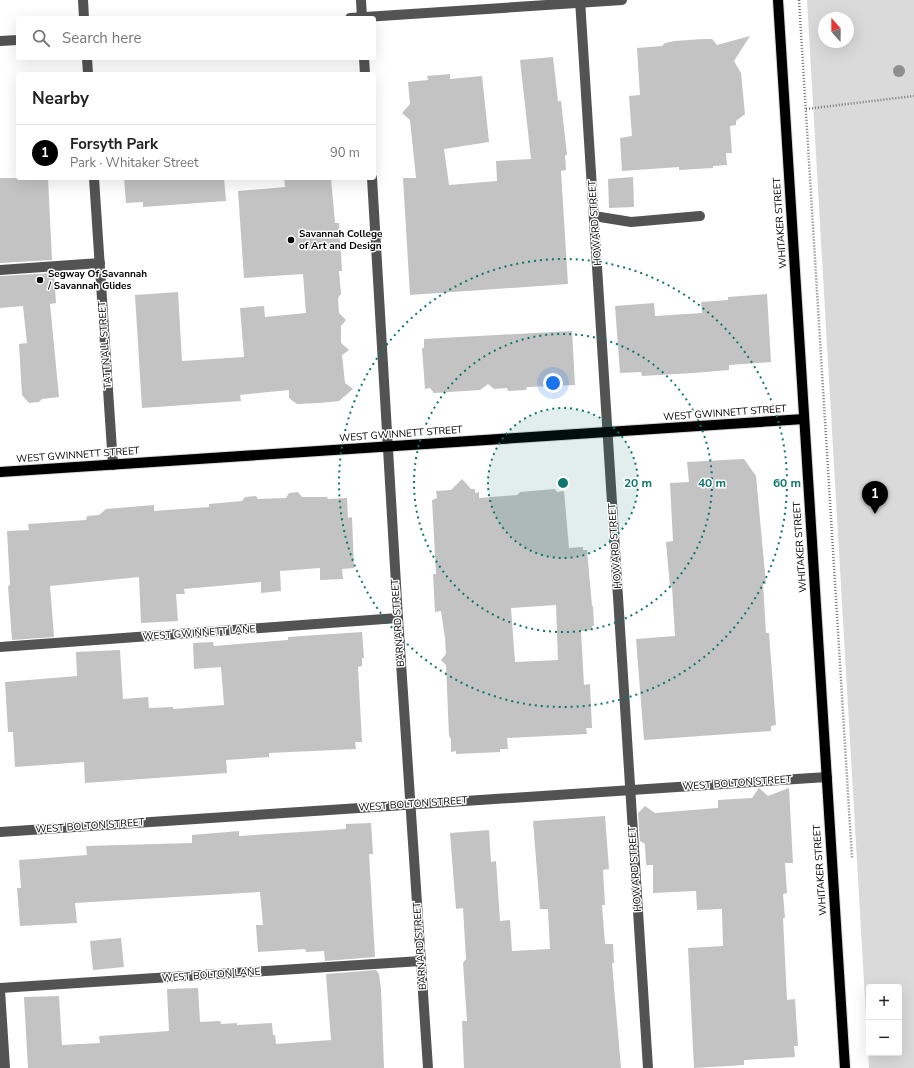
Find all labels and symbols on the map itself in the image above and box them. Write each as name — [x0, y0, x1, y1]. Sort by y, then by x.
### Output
north arrow — [818, 12, 854, 48]
street label: WHITAKER STREET — [770, 177, 790, 269]
street label: HOWARD STREET — [585, 180, 605, 266]
place label: Savannah College of Art and Design — [299, 227, 383, 253]
marker: Savannah College of Art and Design — [286, 235, 296, 245]
place label: Segway Of Savannah / Savannah Glides — [47, 267, 147, 293]
marker: Segway Of Savannah / Savannah Glides — [35, 275, 45, 285]
street label: TATTNALL STREET — [95, 300, 115, 390]
your location — [543, 373, 563, 393]
street label: WEST GWINNETT STREET — [663, 402, 787, 424]
street label: WEST GWINNETT STREET — [339, 423, 463, 445]
street label: WEST GWINNETT STREET — [16, 444, 140, 466]
text: 20 m — [624, 475, 652, 491]
text: 40 m — [698, 475, 726, 491]
text: 60 m — [773, 475, 801, 491]
centre of rings — [556, 476, 570, 490]
pin: 1 — [862, 481, 888, 514]
street label: WHITAKER STREET — [790, 501, 810, 593]
street label: HOWARD STREET — [605, 503, 625, 589]
street label: BARNARD STREET — [388, 578, 408, 668]
street label: WEST GWINNETT LANE — [142, 622, 256, 644]
street label: WEST BOLTON STREET — [682, 772, 792, 794]
street label: WEST BOLTON STREET — [358, 793, 468, 815]
street label: WEST BOLTON STREET — [35, 815, 145, 837]
street label: WHITAKER STREET — [810, 824, 830, 916]
street label: HOWARD STREET — [625, 826, 645, 912]
street label: BARNARD STREET — [410, 901, 430, 991]
street label: WEST BOLTON LANE — [161, 965, 261, 985]

